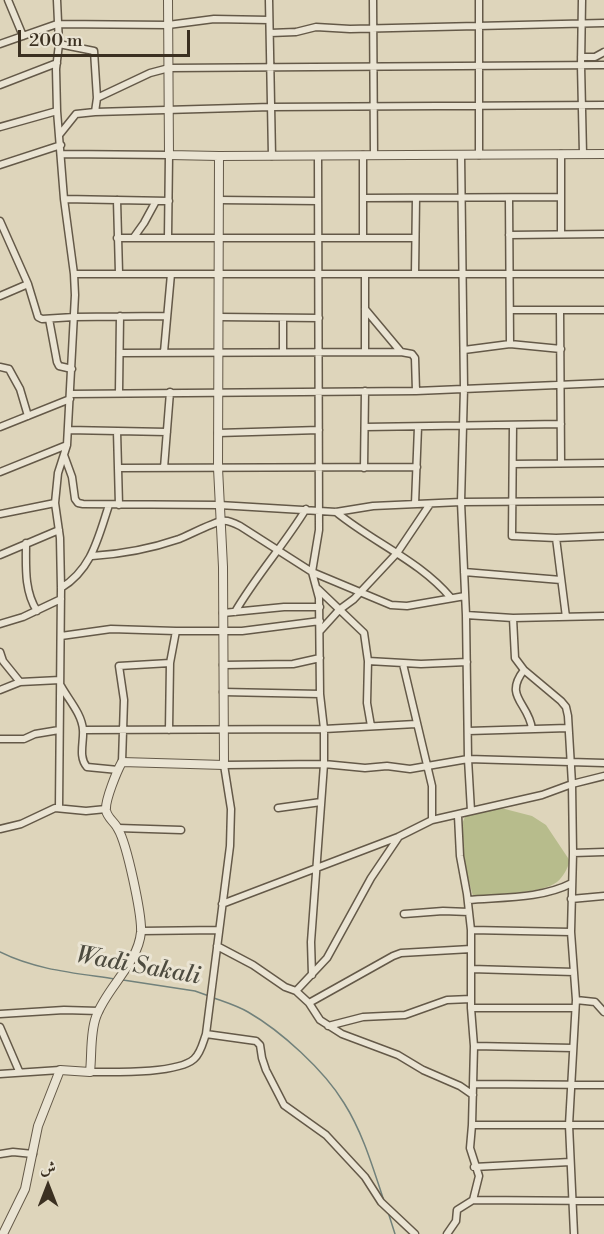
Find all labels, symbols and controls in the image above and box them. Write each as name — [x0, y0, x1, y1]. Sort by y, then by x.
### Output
scale bar — [21, 18, 194, 56]
text: 200 m — [29, 29, 83, 52]
water label: Wadi Sakali — [74, 942, 202, 992]
north arrow — [18, 1156, 78, 1216]
text: ش — [40, 1158, 56, 1178]

